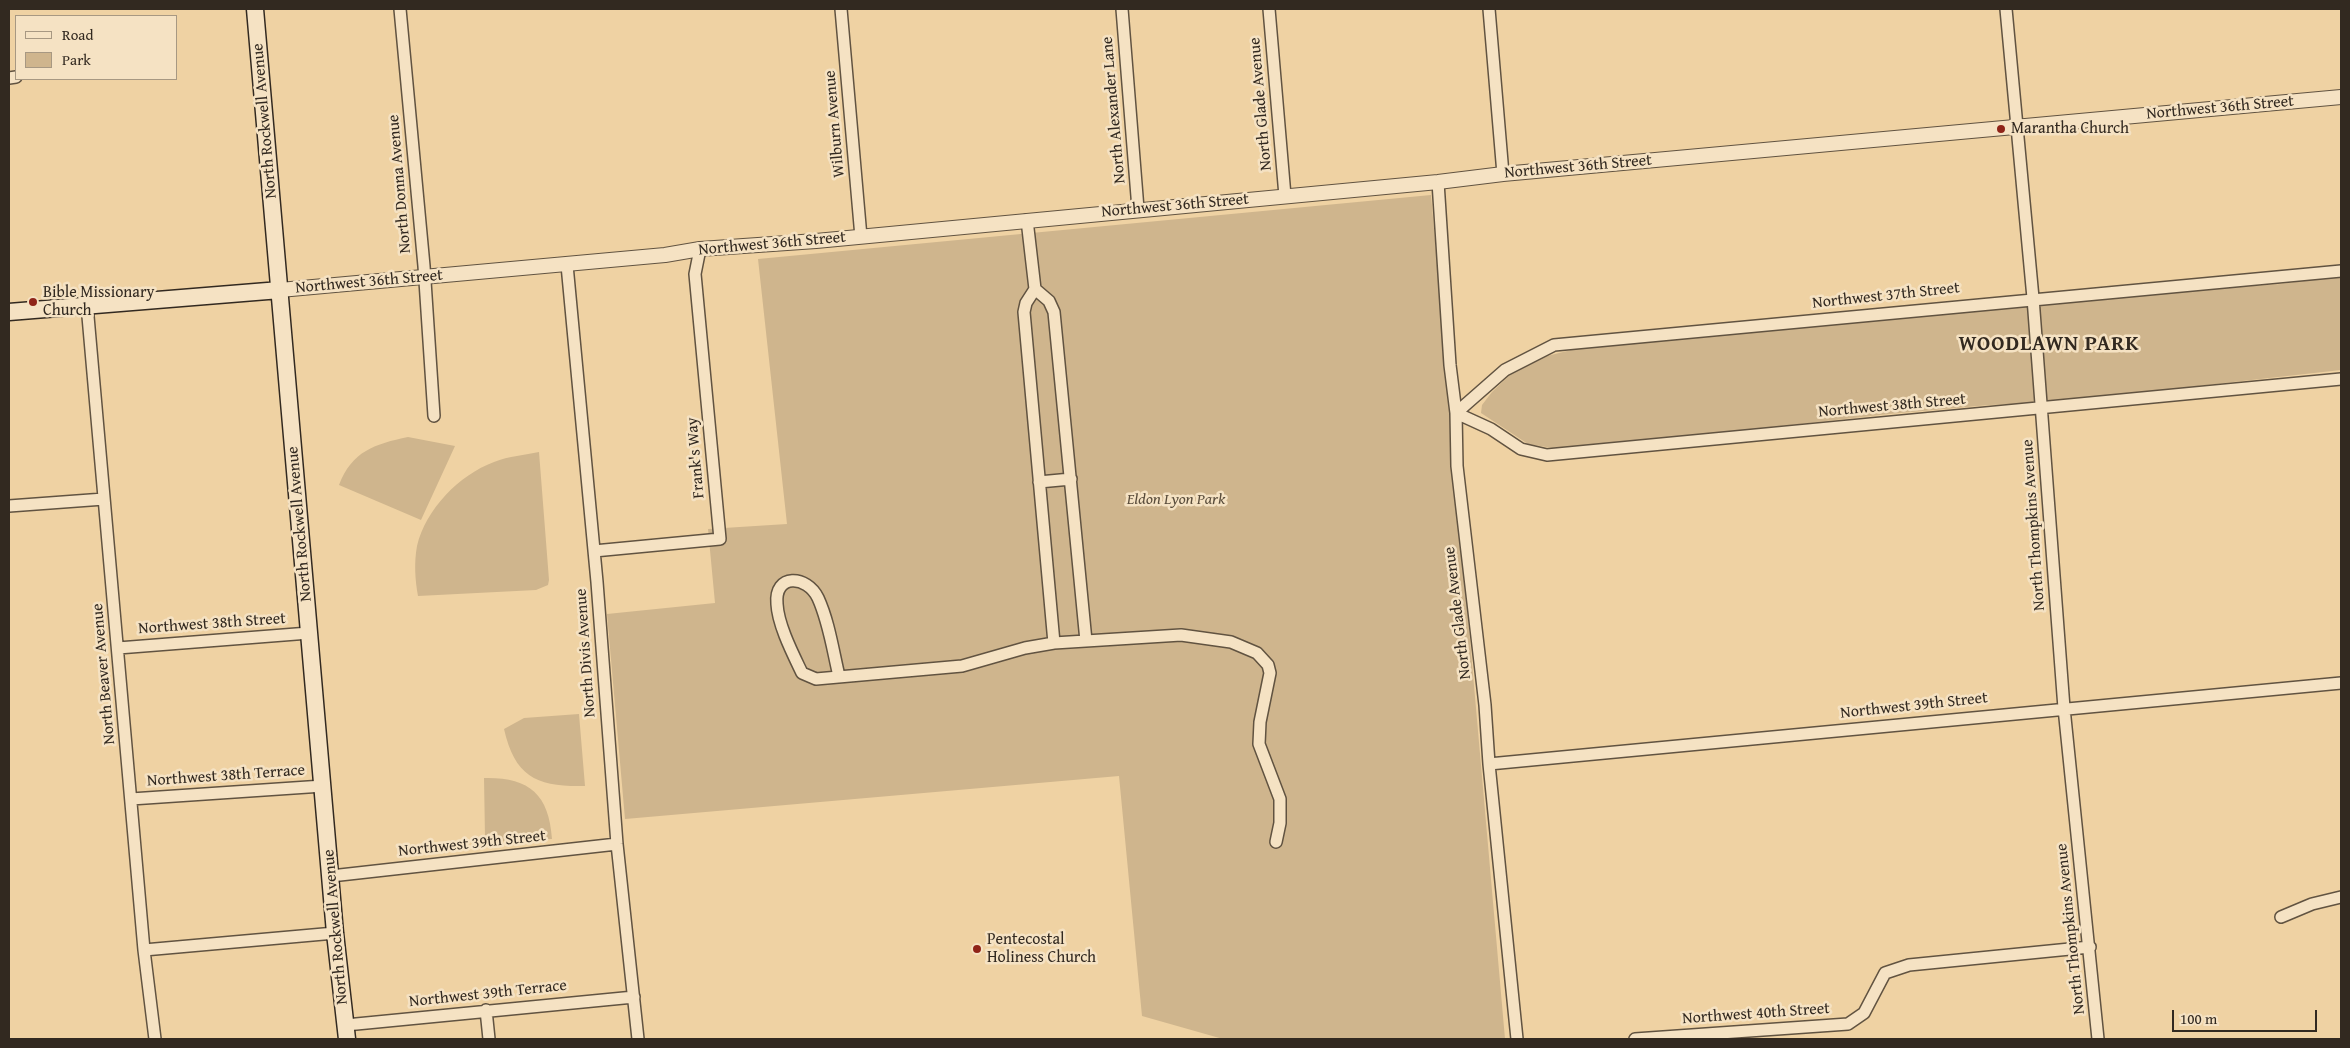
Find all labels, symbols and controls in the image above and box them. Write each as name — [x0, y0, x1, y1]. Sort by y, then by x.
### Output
legend — [15, 15, 178, 80]
text: Road — [62, 24, 93, 45]
street label: North Alexander Lane — [1098, 36, 1130, 184]
street label: North Glade Avenue — [1246, 37, 1276, 171]
street label: North Rockwell Avenue — [249, 42, 281, 200]
text: Park — [62, 49, 91, 70]
street label: Wilburn Avenue — [821, 69, 849, 179]
street label: Northwest 36th Street — [2145, 92, 2295, 124]
street label: North Donna Avenue — [384, 114, 416, 254]
place label: Marantha Church — [2011, 119, 2129, 139]
marker: Marantha Church — [1995, 123, 2007, 135]
street label: Northwest 36th Street — [1503, 151, 1653, 183]
street label: Northwest 36th Street — [1100, 190, 1250, 222]
street label: Northwest 36th Street — [697, 228, 847, 260]
street label: Northwest 36th Street — [294, 266, 444, 298]
street label: Northwest 37th Street — [1811, 279, 1961, 313]
place label: Bible Missionary Church — [43, 283, 154, 321]
marker: Bible Missionary Church — [27, 296, 39, 308]
district label: WOODLAWN PARK — [1957, 332, 2141, 358]
street label: Northwest 38th Street — [1817, 390, 1967, 422]
street label: Frank's Way — [683, 417, 709, 499]
street label: North Thompkins Avenue — [2018, 439, 2050, 611]
street label: North Rockwell Avenue — [284, 445, 316, 603]
park label: Eldon Lyon Park — [1127, 490, 1225, 510]
street label: North Glade Avenue — [1440, 546, 1476, 680]
street label: North Divis Avenue — [572, 588, 600, 718]
street label: North Beaver Avenue — [88, 603, 120, 745]
street label: Northwest 38th Street — [138, 609, 286, 639]
street label: Northwest 39th Street — [1839, 689, 1989, 723]
street label: Northwest 38th Terrace — [146, 761, 306, 791]
street label: Northwest 39th Street — [397, 827, 547, 861]
street label: North Thompkins Avenue — [2052, 843, 2090, 1015]
street label: North Rockwell Avenue — [320, 848, 352, 1006]
place label: Pentecostal Holiness Church — [987, 930, 1096, 968]
marker: Pentecostal Holiness Church — [971, 943, 983, 955]
street label: Northwest 39th Terrace — [408, 976, 568, 1012]
street label: Northwest 40th Street — [1682, 999, 1830, 1029]
scale bar — [2175, 1000, 2320, 1032]
text: 100 m — [2180, 1008, 2217, 1029]

